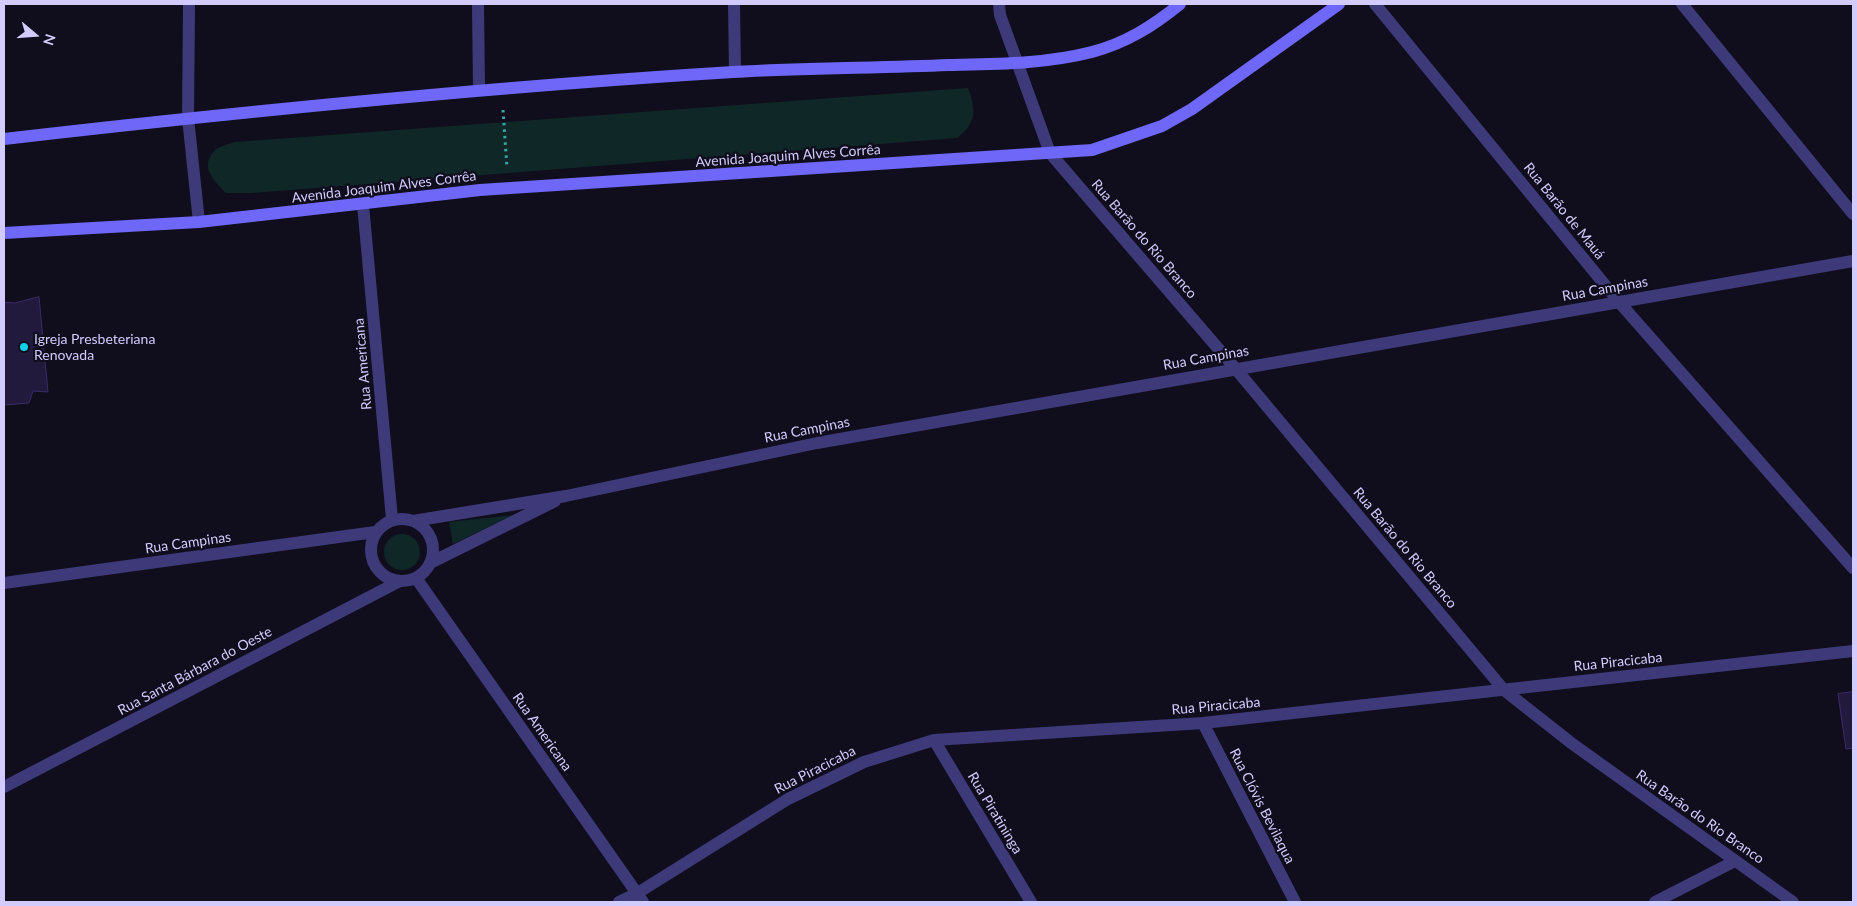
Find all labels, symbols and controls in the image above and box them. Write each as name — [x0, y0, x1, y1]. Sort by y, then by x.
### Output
north arrow — [10, 10, 60, 60]
text: N — [40, 32, 59, 48]
street label: Avenida Joaquim Alves Corrêa — [695, 141, 881, 171]
street label: Rua Barão de Mauá — [1520, 159, 1608, 263]
street label: Avenida Joaquim Alves Corrêa — [291, 167, 477, 207]
street label: Rua Barão do Rio Branco — [1088, 176, 1200, 302]
street label: Rua Campinas — [1561, 273, 1649, 305]
street label: Rua Americana — [351, 317, 375, 411]
place label: Igreja Presbeteriana Renovada — [34, 331, 155, 364]
marker: Igreja Presbeteriana Renovada — [18, 341, 30, 353]
street label: Rua Campinas — [1162, 342, 1250, 374]
street label: Rua Campinas — [763, 413, 851, 447]
street label: Rua Barão do Rio Branco — [1350, 484, 1460, 612]
street label: Rua Campinas — [144, 529, 232, 557]
street label: Rua Santa Bárbara do Oeste — [115, 623, 275, 719]
street label: Rua Piracicaba — [1573, 649, 1663, 675]
street label: Rua Americana — [509, 689, 575, 775]
street label: Rua Piracicaba — [1171, 694, 1261, 718]
street label: Rua Piracicaba — [772, 742, 858, 798]
street label: Rua Clóvis Bevilaqua — [1226, 746, 1298, 866]
street label: Rua Barão do Rio Branco — [1633, 766, 1767, 868]
street label: Rua Piratininga — [964, 769, 1026, 857]

